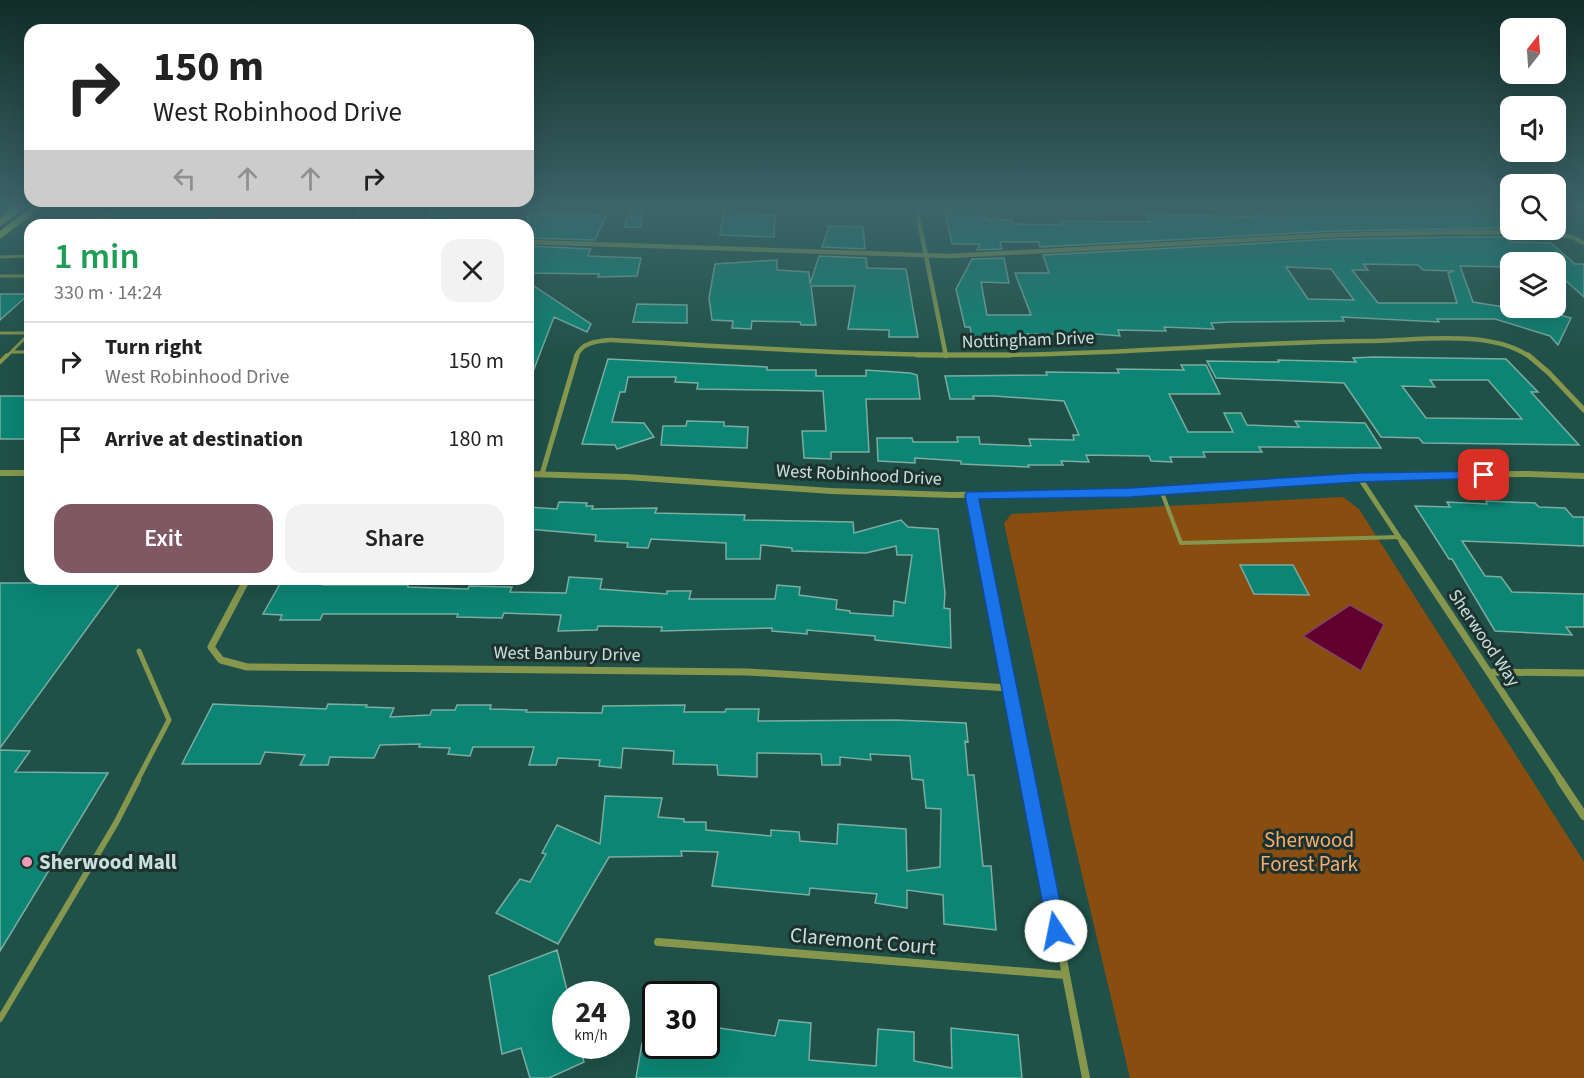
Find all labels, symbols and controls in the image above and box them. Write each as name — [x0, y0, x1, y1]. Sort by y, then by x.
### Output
north arrow — [1500, 18, 1566, 84]
map controls — [1500, 18, 1566, 318]
text: 150 m — [153, 37, 264, 97]
icon: right — [54, 48, 132, 126]
text: West Robinhood Drive — [153, 93, 402, 132]
button: sound — [1500, 96, 1566, 162]
icon: left — [168, 162, 201, 195]
icon: ahead — [231, 162, 264, 195]
icon: ahead — [294, 162, 327, 195]
icon: right — [357, 162, 390, 195]
button: search — [1500, 174, 1566, 240]
text: 1 min — [54, 231, 140, 282]
button: close — [441, 239, 504, 302]
button: layers — [1500, 252, 1566, 318]
text: 330 m · 14:24 — [54, 279, 162, 307]
street label: Nottingham Drive — [961, 325, 1095, 355]
text: Turn right — [105, 331, 202, 363]
icon: right — [54, 345, 87, 378]
text: 150 m — [449, 345, 504, 377]
text: West Robinhood Drive — [105, 363, 289, 391]
icon: arrive — [54, 423, 87, 456]
text: Arrive at destination — [105, 423, 303, 455]
text: 180 m — [449, 423, 504, 455]
pin — [1458, 449, 1509, 500]
street label: West Robinhood Drive — [776, 458, 943, 492]
icon: arrive — [1467, 458, 1500, 491]
button: Exit — [54, 504, 273, 573]
button: Share — [285, 504, 504, 573]
street label: Sherwood Way — [1442, 584, 1526, 692]
street label: West Banbury Drive — [493, 640, 641, 668]
park label: Sherwood Forest Park — [1260, 825, 1359, 879]
place label: Sherwood Mall — [39, 847, 177, 877]
marker: Sherwood Mall — [20, 855, 34, 869]
position arrow — [1024, 899, 1088, 963]
street label: Claremont Court — [789, 920, 937, 962]
speed limit sign: 30 — [642, 981, 720, 1059]
text: 24 — [575, 991, 607, 1034]
text: km/h — [574, 1025, 608, 1046]

